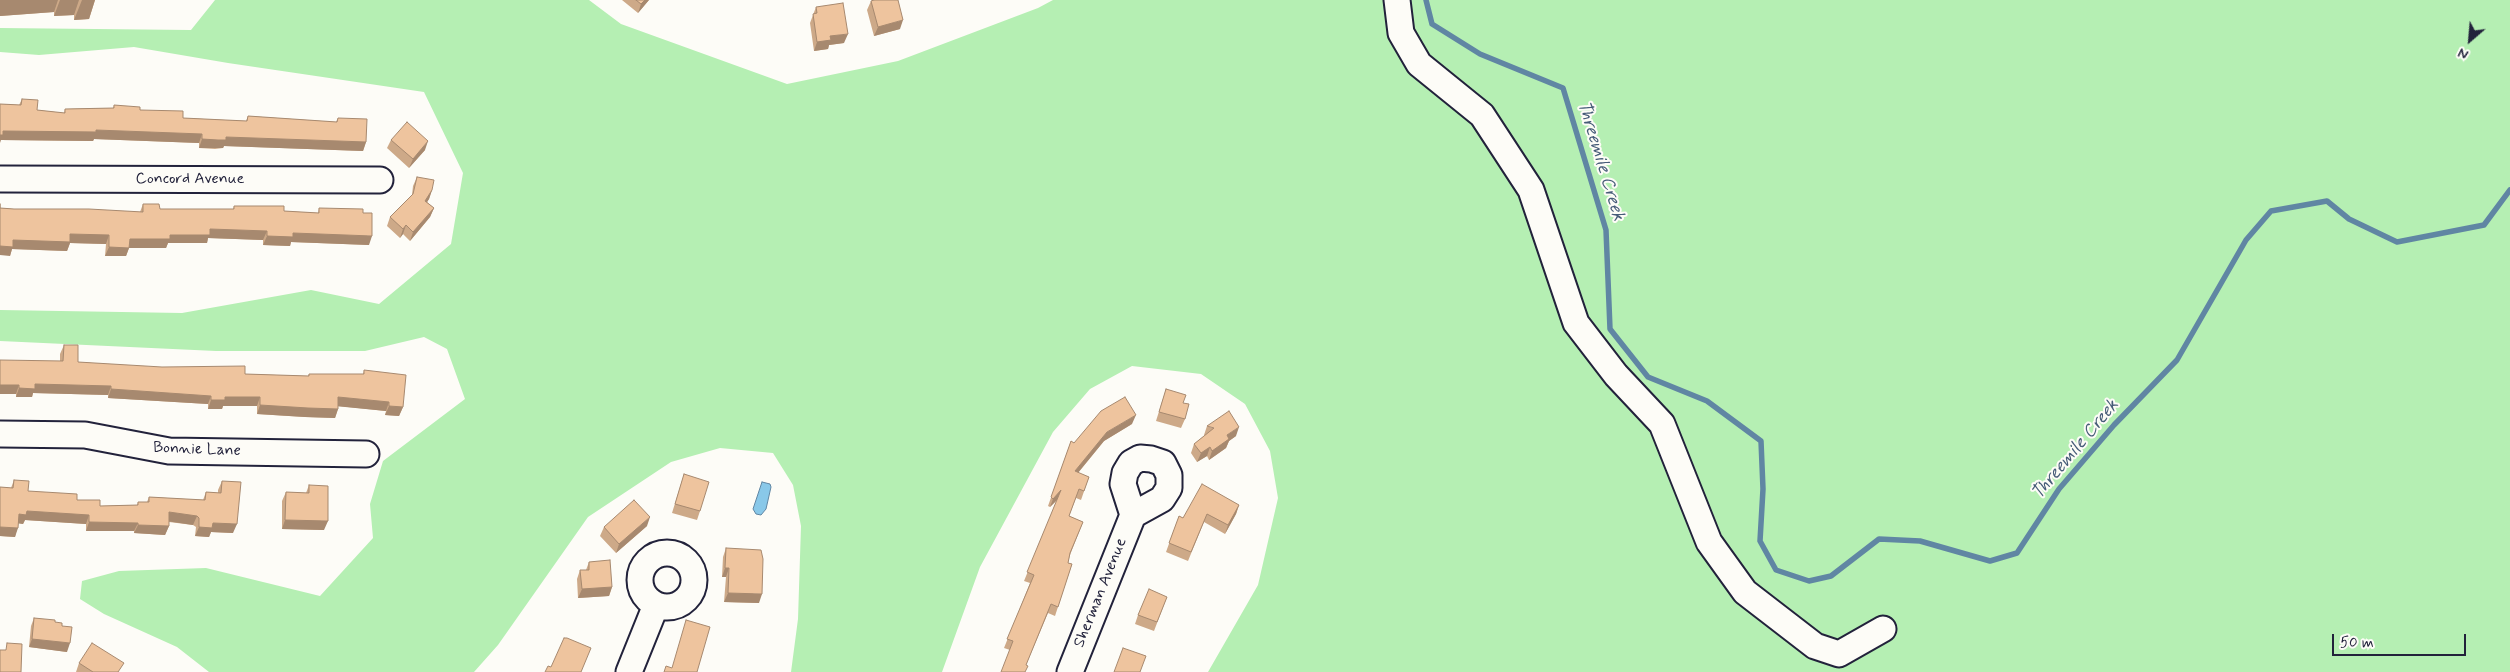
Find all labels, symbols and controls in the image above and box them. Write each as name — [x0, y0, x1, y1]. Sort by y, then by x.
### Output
north arrow — [2445, 15, 2495, 65]
text: N — [2455, 43, 2471, 64]
water label: Threemile Creek — [1572, 98, 1628, 224]
street label: Concord Avenue — [136, 170, 244, 190]
water label: Threemile Creek — [2028, 395, 2124, 505]
street label: Bonnie Lane — [153, 439, 241, 461]
street label: Sherman Avenue — [1070, 535, 1132, 651]
scale bar — [2335, 624, 2469, 656]
text: 50 m — [2340, 633, 2374, 653]

